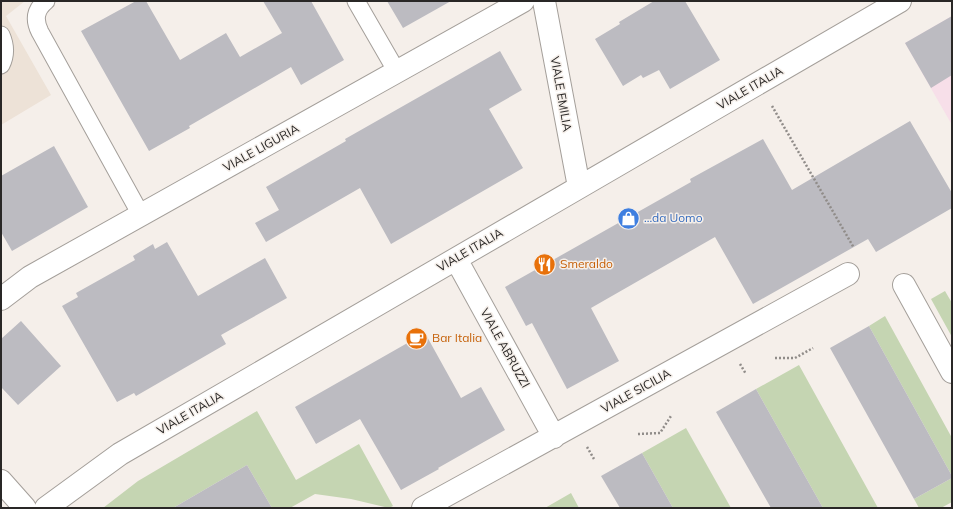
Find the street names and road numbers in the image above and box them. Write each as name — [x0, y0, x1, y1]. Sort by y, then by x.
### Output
street label: VIALE EMILIA — [548, 55, 576, 133]
street label: VIALE ITALIA — [714, 63, 786, 113]
street label: VIALE LIGURIA — [220, 120, 301, 175]
street label: VIALE ITALIA — [434, 225, 506, 275]
street label: VIALE ABRUZZI — [477, 305, 533, 390]
street label: VIALE SICILIA — [598, 365, 673, 416]
street label: VIALE ITALIA — [154, 388, 226, 438]

